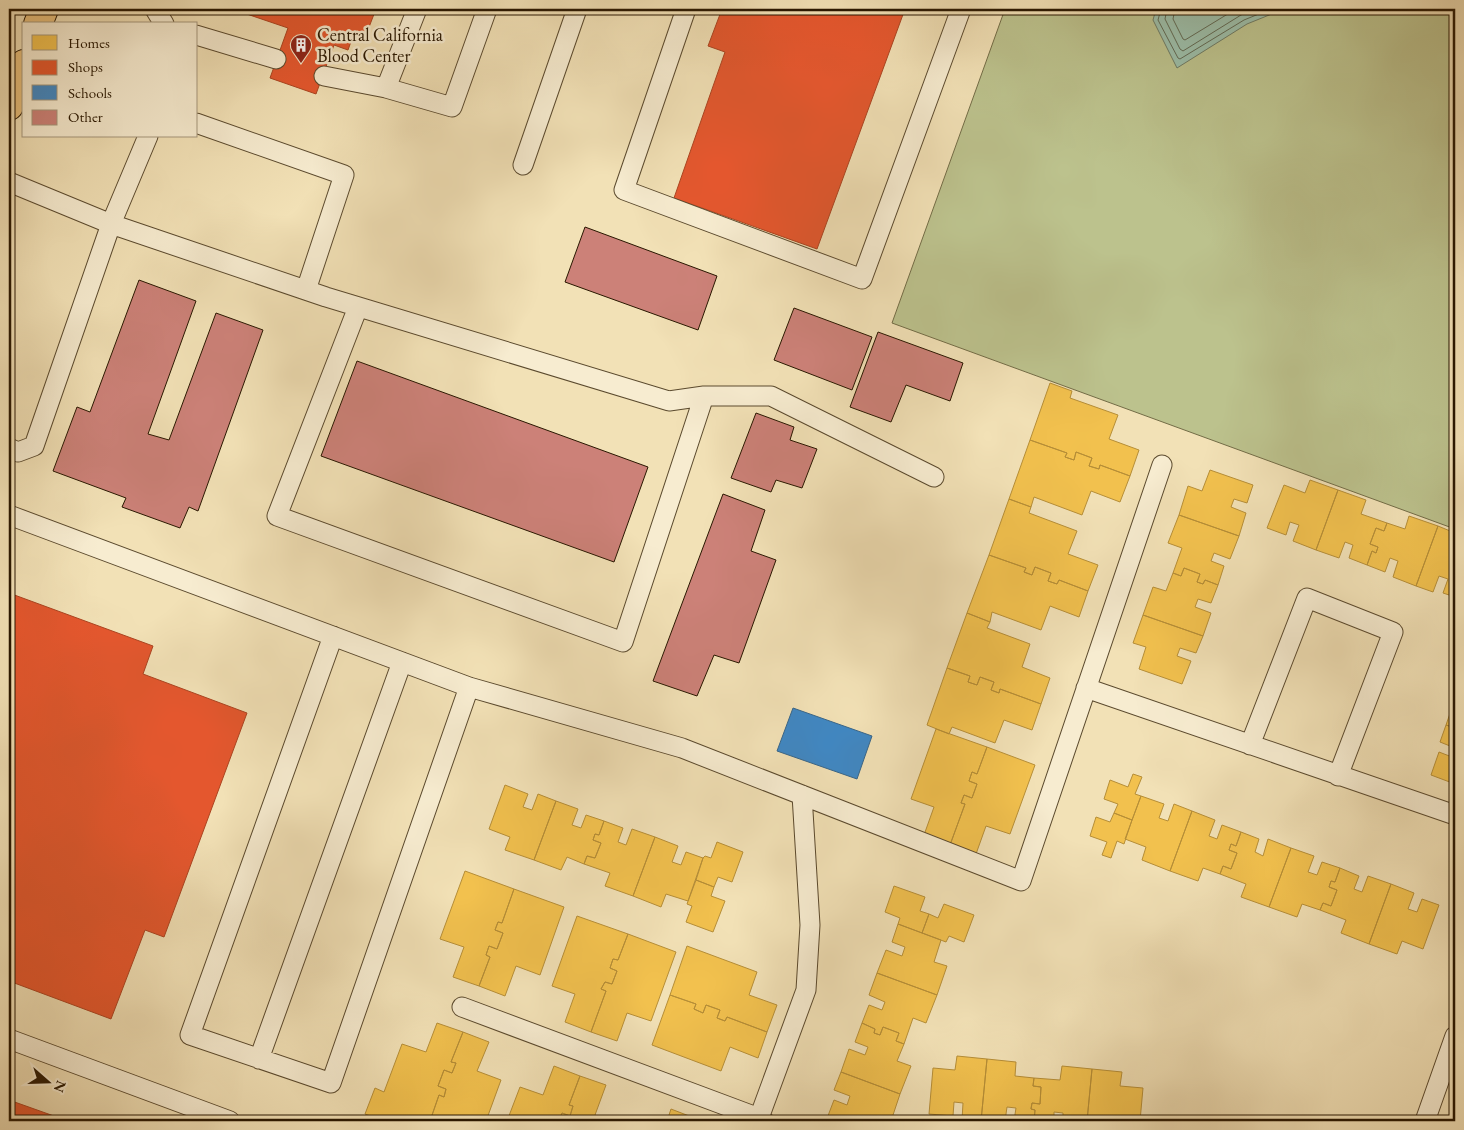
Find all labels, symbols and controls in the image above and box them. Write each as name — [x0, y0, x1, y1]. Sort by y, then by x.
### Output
legend — [22, 22, 198, 138]
place label: Central California Blood Center — [317, 23, 444, 67]
text: Homes — [68, 33, 110, 52]
building icon: Central California Blood Center — [289, 33, 313, 64]
text: Shops — [68, 57, 103, 76]
text: Schools — [68, 83, 112, 102]
text: Other — [68, 107, 103, 126]
north arrow — [22, 1058, 72, 1108]
text: N — [50, 1078, 71, 1095]

